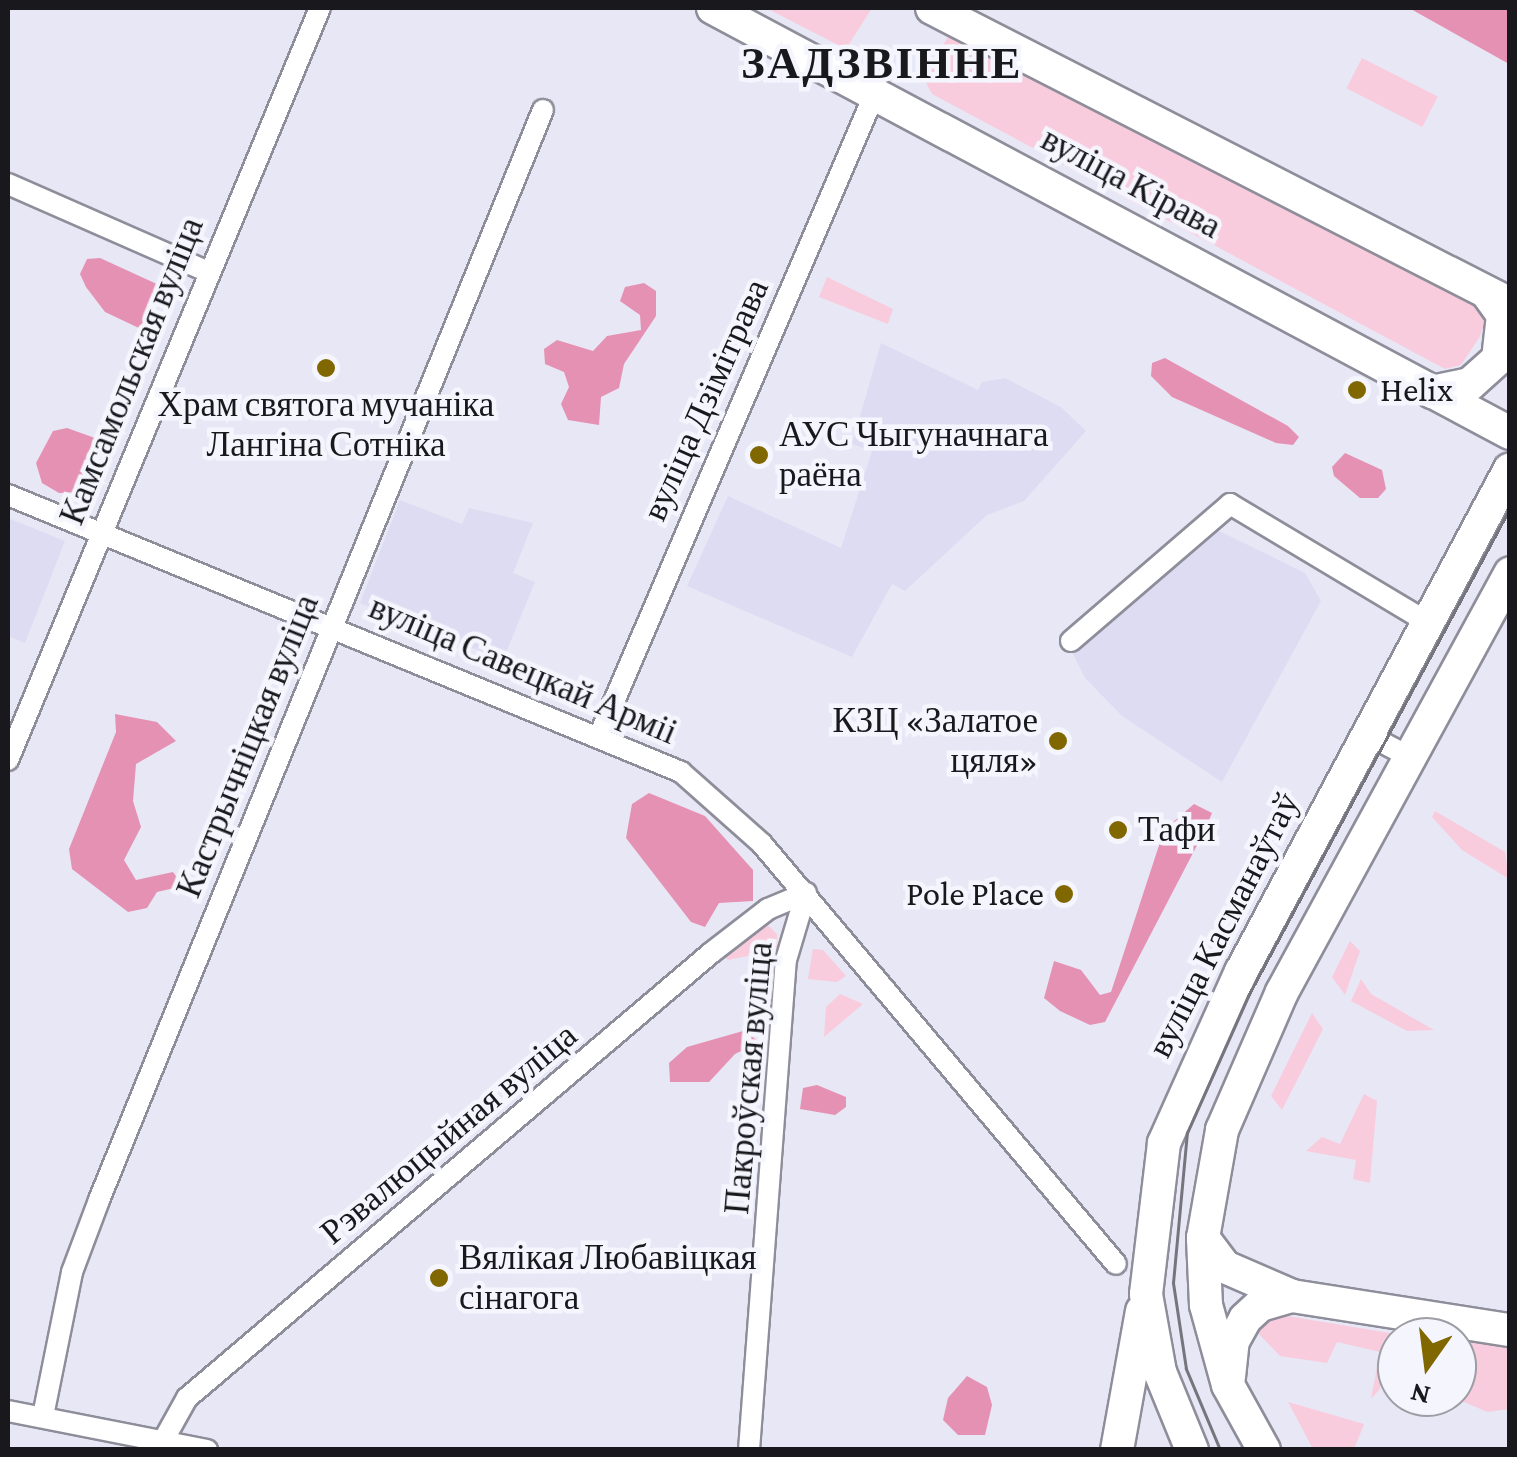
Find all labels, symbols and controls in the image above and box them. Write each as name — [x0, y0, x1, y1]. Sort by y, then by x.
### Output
district label: ЗАДЗВІННЕ — [741, 37, 1023, 91]
street label: вуліца Кірава — [1034, 118, 1228, 248]
street label: Камсамольская вуліца — [51, 211, 213, 531]
street label: вуліца Дзімітрава — [634, 273, 778, 527]
marker: Храм святога мучаніка Лангіна Сотніка — [315, 357, 337, 379]
place label: Helix — [1380, 369, 1453, 411]
marker: Helix — [1344, 377, 1370, 403]
place label: Храм святога мучаніка Лангіна Сотніка — [158, 384, 494, 466]
place label: АУС Чыгуначнага раёна — [779, 414, 1049, 496]
marker: АУС Чыгуначнага раёна — [748, 444, 770, 466]
street label: вуліца Савецкай Арміі — [363, 586, 683, 754]
street label: Кастрычніцкая вуліца — [168, 588, 328, 904]
place label: КЗЦ «Залатое цяля» — [832, 700, 1038, 782]
marker: КЗЦ «Залатое цяля» — [1047, 730, 1069, 752]
street label: вуліца Касманаўтаў — [1139, 786, 1309, 1064]
place label: Тафи — [1138, 809, 1215, 851]
marker: Тафи — [1107, 819, 1129, 841]
place label: Pole Place — [906, 873, 1044, 915]
marker: Pole Place — [1053, 883, 1075, 905]
street label: Пакроўская вуліца — [716, 940, 782, 1216]
street label: Рэвалюцыйная вуліца — [312, 1015, 586, 1253]
place label: Вялікая Любавіцкая сінагога — [459, 1237, 757, 1319]
marker: Вялікая Любавіцкая сінагога — [428, 1267, 450, 1289]
north arrow — [1377, 1317, 1477, 1417]
text: N — [1407, 1377, 1433, 1412]

